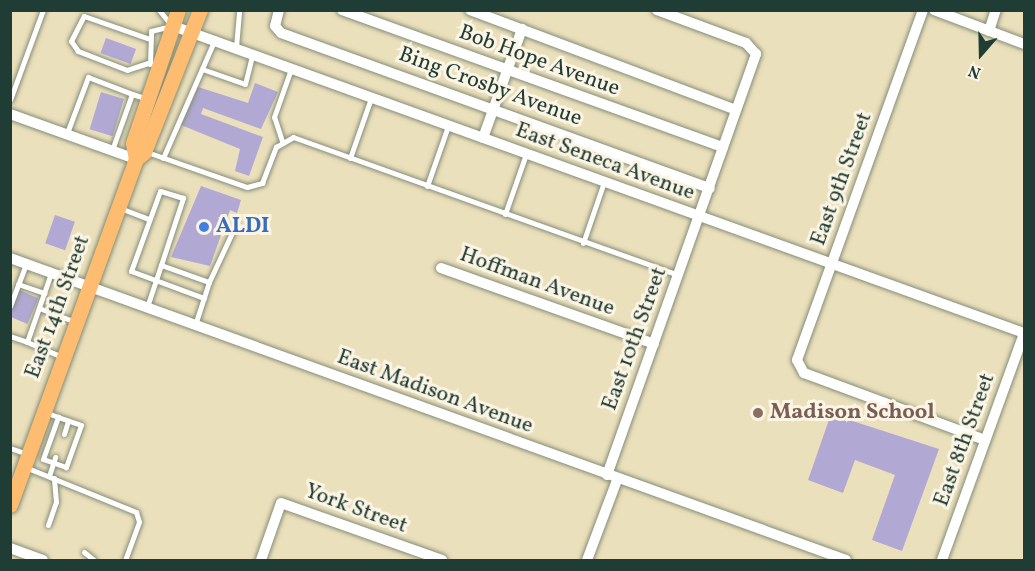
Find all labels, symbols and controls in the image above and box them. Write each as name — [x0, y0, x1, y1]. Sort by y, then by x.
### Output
street label: Bob Hope Avenue — [455, 20, 623, 102]
north arrow — [951, 24, 1011, 84]
street label: Bing Crosby Avenue — [394, 41, 586, 133]
text: N — [966, 59, 984, 83]
street label: East 9th Street — [806, 109, 878, 249]
street label: East Seneca Avenue — [512, 117, 698, 207]
place label: ALDI — [216, 214, 269, 240]
marker: ALDI — [197, 220, 211, 234]
street label: East 14th Street — [20, 232, 96, 382]
street label: Hoffman Avenue — [456, 242, 618, 322]
street label: East 10th Street — [597, 264, 673, 414]
street label: East Madison Avenue — [333, 344, 537, 440]
street label: East 8th Street — [929, 370, 1001, 510]
place label: Madison School — [770, 400, 935, 426]
marker: Madison School — [751, 406, 765, 420]
street label: York Street — [301, 478, 411, 540]

